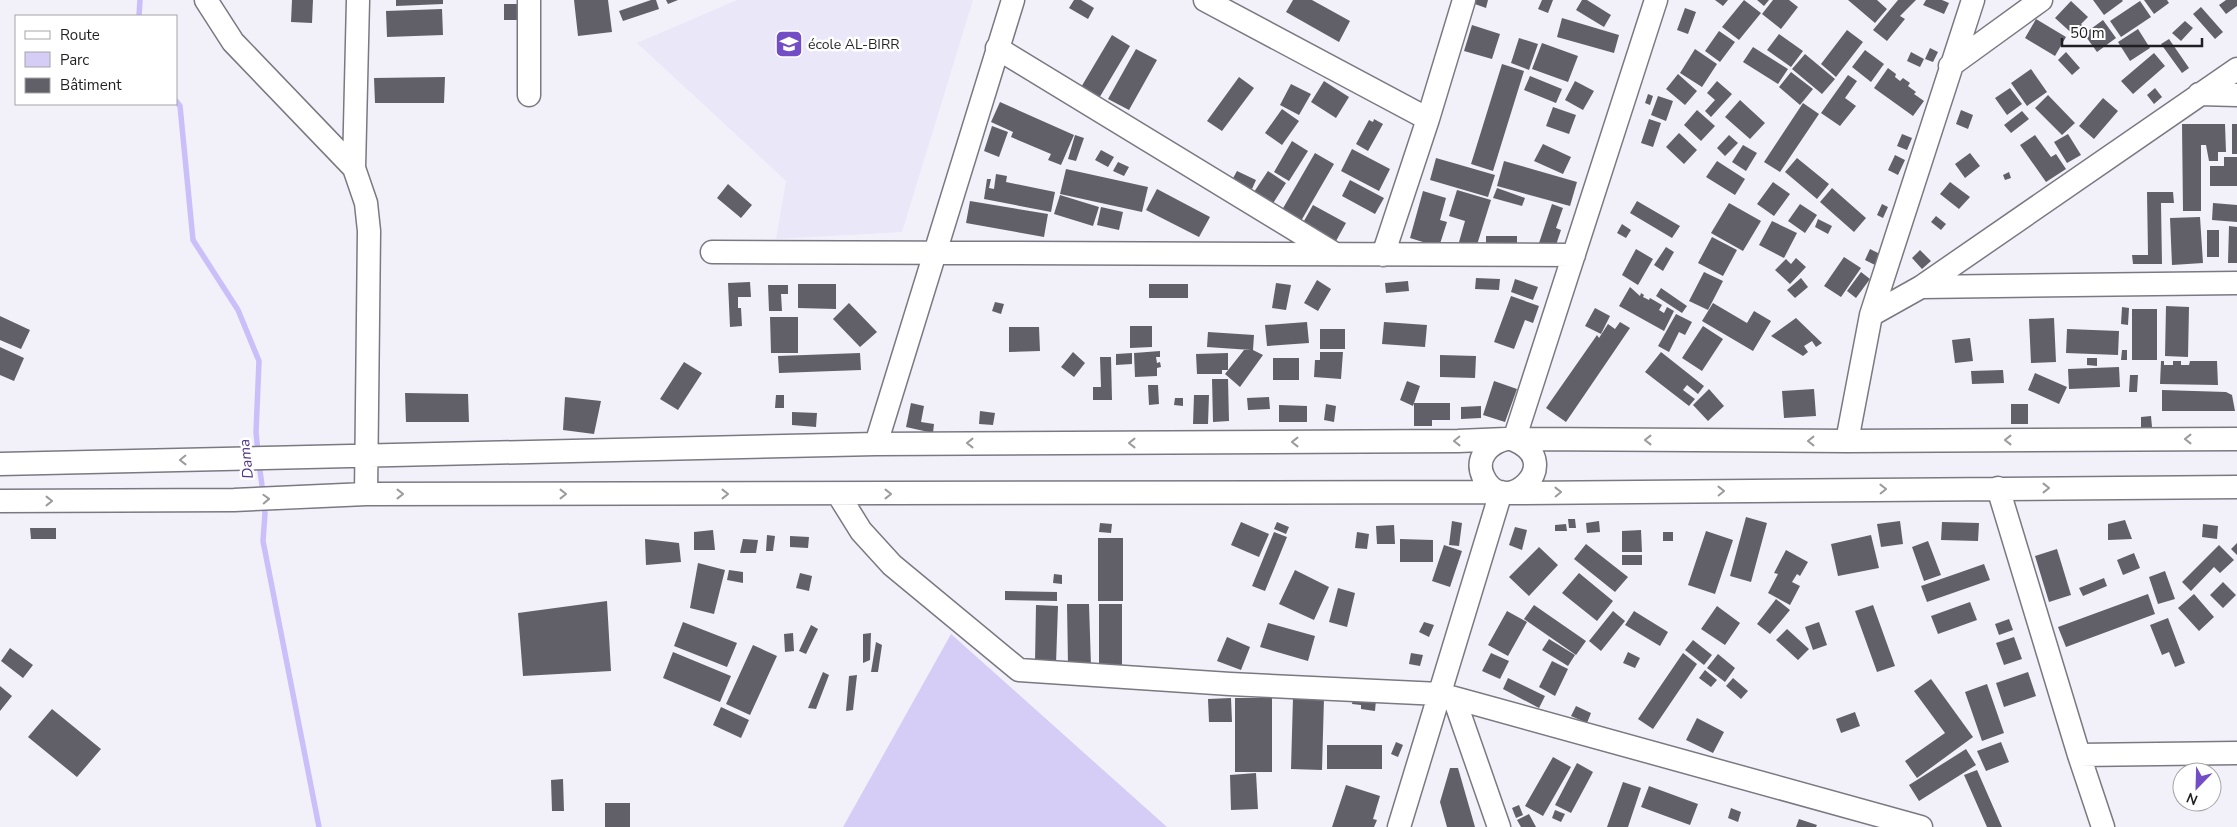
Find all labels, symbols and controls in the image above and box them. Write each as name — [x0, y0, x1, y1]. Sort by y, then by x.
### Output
legend — [15, 15, 178, 105]
scale bar — [2062, 15, 2202, 47]
text: 50 m — [2070, 23, 2105, 43]
text: Route — [60, 25, 100, 45]
school or university icon: école AL-BIRR — [774, 29, 804, 59]
place label: école AL-BIRR — [808, 35, 900, 54]
text: Parc — [60, 50, 89, 70]
text: Bâtiment — [60, 75, 122, 95]
one-way arrow — [2184, 434, 2192, 445]
one-way arrow — [1644, 435, 1652, 445]
one-way arrow — [2004, 435, 2012, 445]
one-way arrow — [1453, 436, 1460, 446]
one-way arrow — [1807, 436, 1814, 446]
one-way arrow — [1290, 437, 1298, 447]
water label: Dama — [234, 438, 258, 480]
one-way arrow — [965, 438, 973, 449]
one-way arrow — [1128, 438, 1136, 448]
one-way arrow — [178, 455, 186, 465]
one-way arrow — [2042, 483, 2050, 493]
one-way arrow — [1880, 484, 1888, 494]
one-way arrow — [1718, 486, 1725, 496]
one-way arrow — [1555, 487, 1563, 497]
one-way arrow — [397, 489, 405, 499]
one-way arrow — [560, 489, 567, 499]
one-way arrow — [722, 489, 730, 499]
one-way arrow — [884, 489, 892, 499]
one-way arrow — [263, 493, 271, 504]
one-way arrow — [45, 496, 53, 506]
north arrow — [2172, 762, 2222, 812]
text: N — [2184, 788, 2201, 809]

